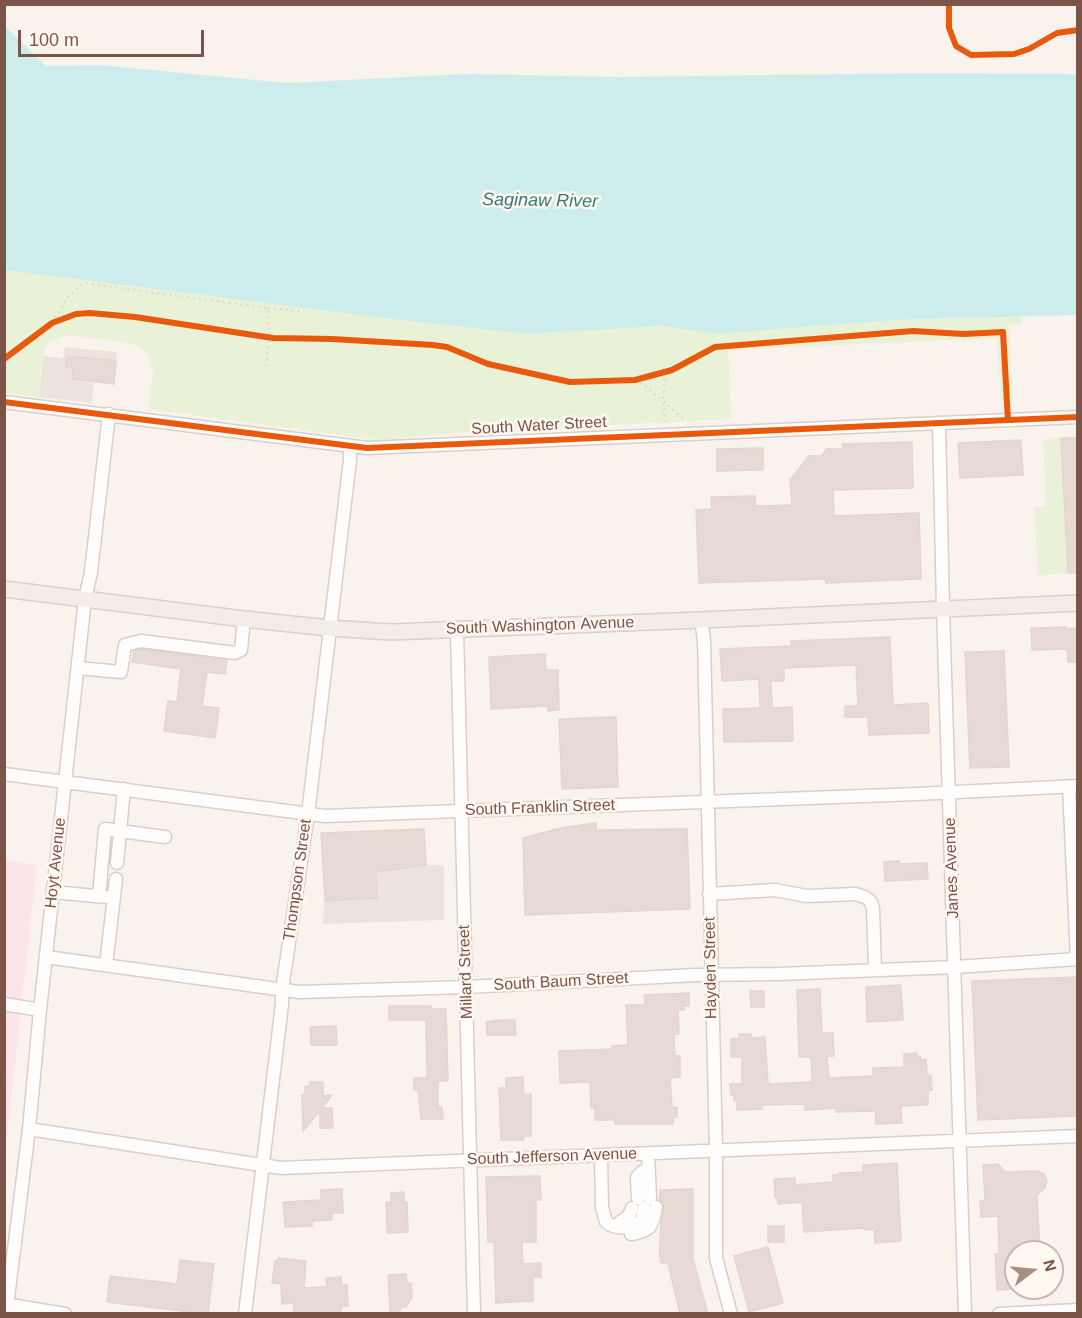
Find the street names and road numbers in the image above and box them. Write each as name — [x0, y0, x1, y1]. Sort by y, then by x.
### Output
street label: South Water Street — [471, 413, 607, 439]
street label: South Washington Avenue — [445, 613, 635, 639]
street label: South Franklin Street — [465, 796, 615, 820]
street label: Hoyt Avenue — [42, 817, 70, 909]
street label: Janes Avenue — [941, 817, 963, 919]
street label: Thompson Street — [280, 818, 316, 942]
street label: Hayden Street — [701, 917, 721, 1019]
street label: Millard Street — [455, 925, 477, 1019]
street label: South Baum Street — [493, 969, 629, 995]
street label: South Jefferson Avenue — [467, 1144, 637, 1170]

